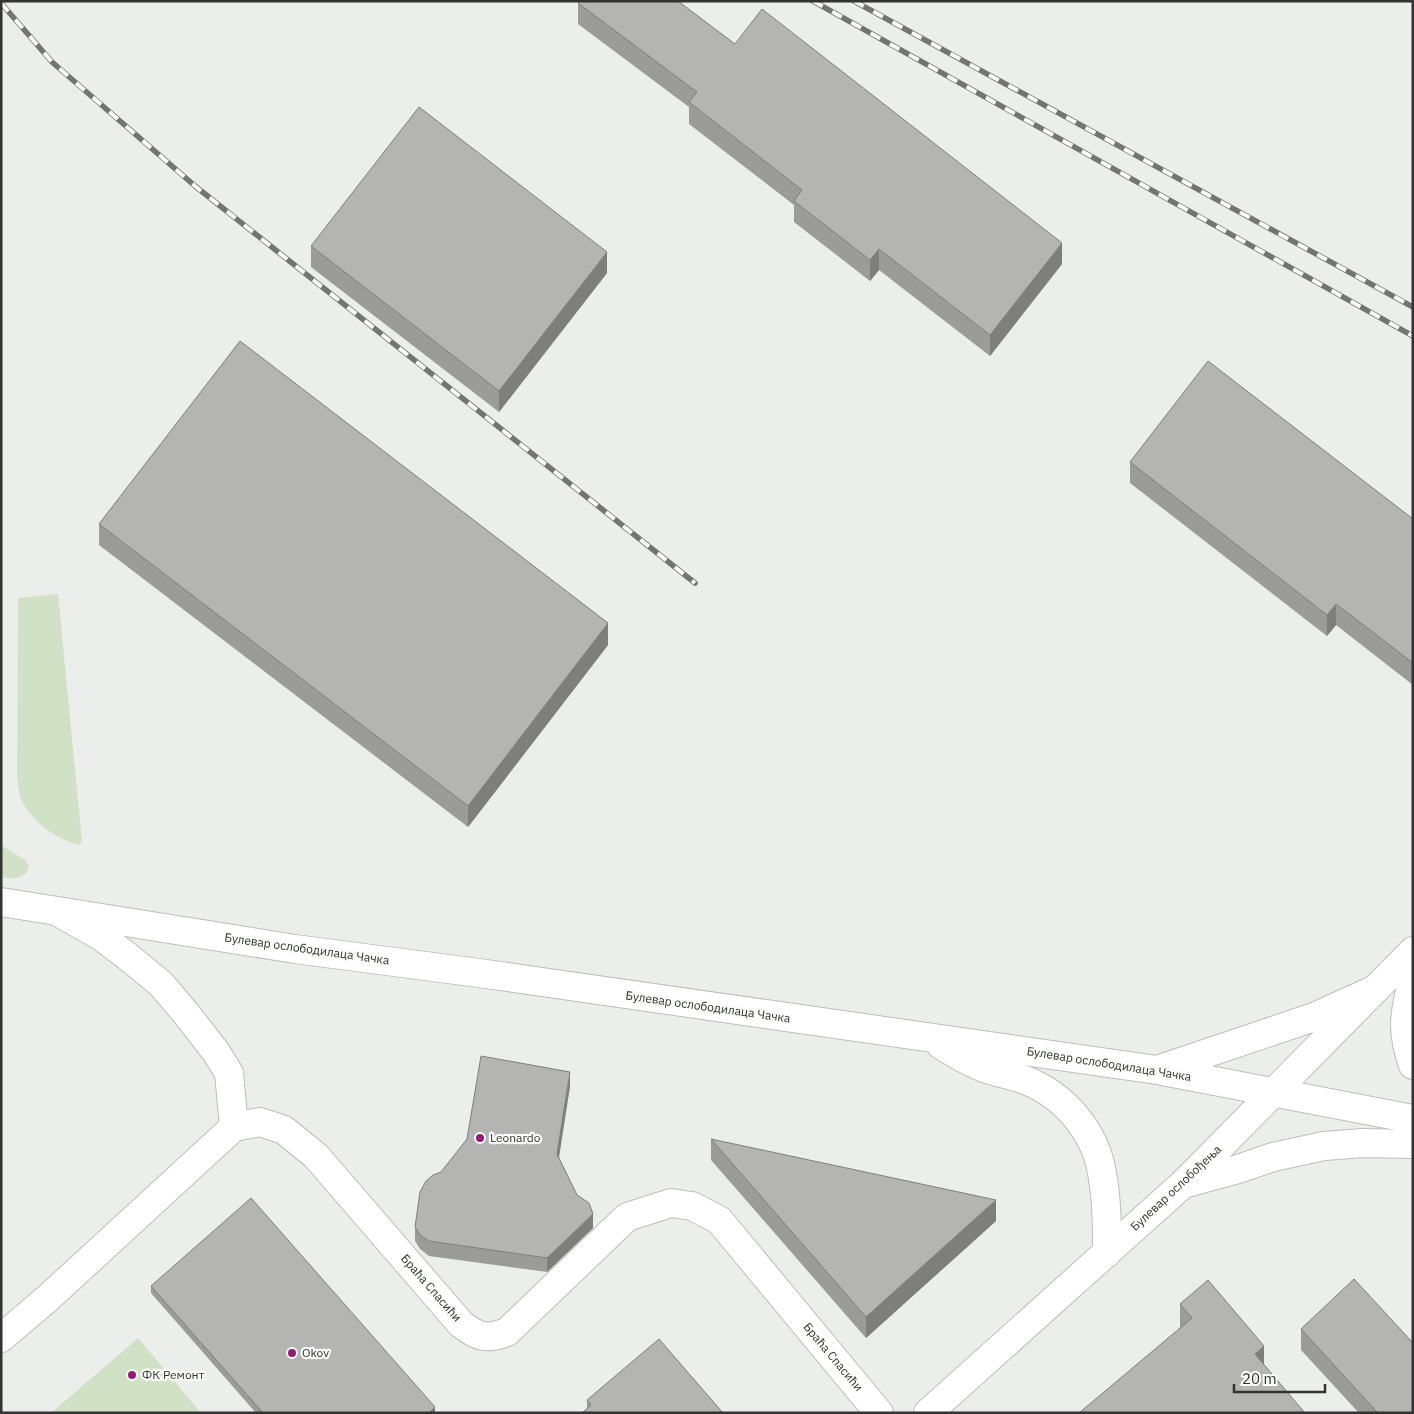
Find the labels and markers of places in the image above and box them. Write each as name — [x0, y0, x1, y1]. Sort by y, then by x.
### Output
place label: Leonardo — [490, 1130, 541, 1145]
marker: Leonardo — [474, 1132, 486, 1144]
place label: Okov — [302, 1345, 329, 1360]
marker: Okov — [286, 1347, 298, 1359]
place label: ФК Ремонт — [142, 1367, 205, 1382]
marker: ФК Ремонт — [126, 1369, 138, 1381]

